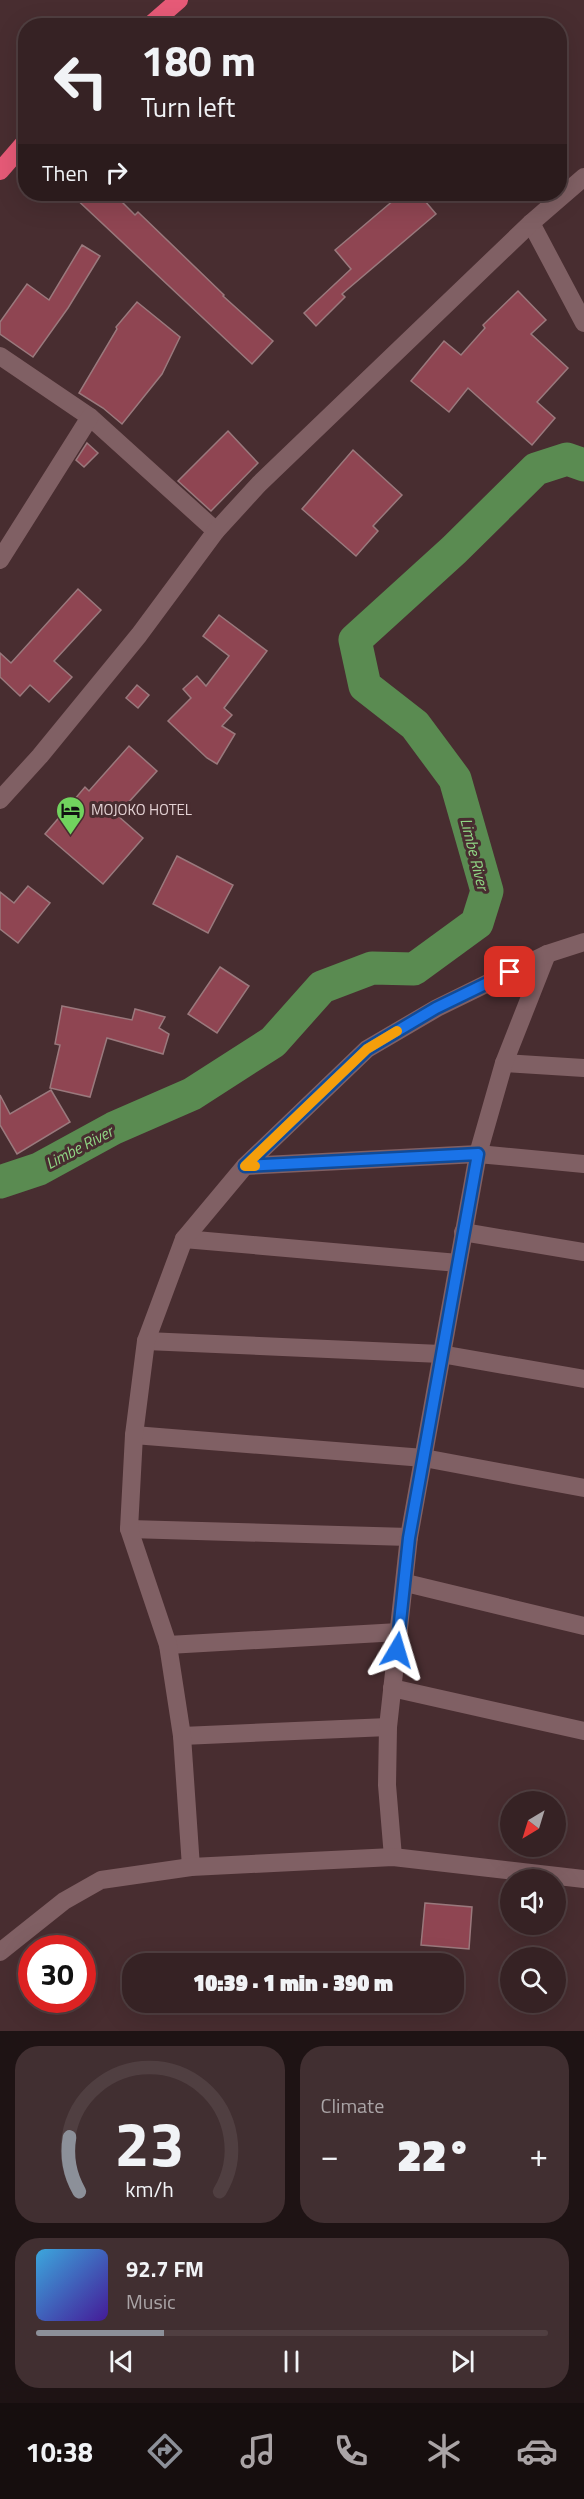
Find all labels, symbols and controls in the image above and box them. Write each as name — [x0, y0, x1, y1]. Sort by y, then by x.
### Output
text: 180 m — [141, 28, 256, 92]
icon: left — [42, 42, 120, 120]
text: Turn left — [141, 86, 235, 127]
text: Then — [42, 156, 88, 190]
icon: right — [100, 156, 133, 189]
hotel icon: MOJOKO HOTEL — [54, 794, 86, 836]
place label: MOJOKO HOTEL — [91, 798, 192, 821]
water label: Limbe River — [454, 816, 496, 894]
pin — [484, 946, 535, 997]
icon: arrive — [493, 955, 526, 988]
water label: Limbe River — [41, 1118, 119, 1175]
position arrow — [365, 1618, 429, 1682]
north arrow — [500, 1791, 566, 1857]
map controls — [500, 1791, 566, 2013]
button: sound — [500, 1869, 566, 1935]
speed limit sign: 30 — [18, 1935, 96, 2013]
button: search — [500, 1947, 566, 2013]
text: 10:39 · 1 min · 390 m — [193, 1966, 393, 2000]
text: Climate — [321, 2090, 384, 2121]
text: 23 — [115, 2095, 185, 2190]
text: 22° — [397, 2120, 471, 2188]
text: − — [321, 2130, 339, 2180]
text: + — [530, 2130, 548, 2180]
text: km/h — [125, 2173, 174, 2205]
text: 92.7 FM — [126, 2252, 204, 2286]
text: Music — [126, 2286, 176, 2317]
icon: previous — [105, 2345, 138, 2378]
icon: pause — [275, 2345, 308, 2378]
icon: next — [446, 2345, 479, 2378]
icon: directions — [144, 2430, 186, 2472]
icon: music — [237, 2430, 279, 2472]
icon: phone — [330, 2430, 372, 2472]
icon: climate — [423, 2430, 465, 2472]
icon: car — [516, 2430, 558, 2472]
text: 10:38 — [26, 2431, 93, 2472]

